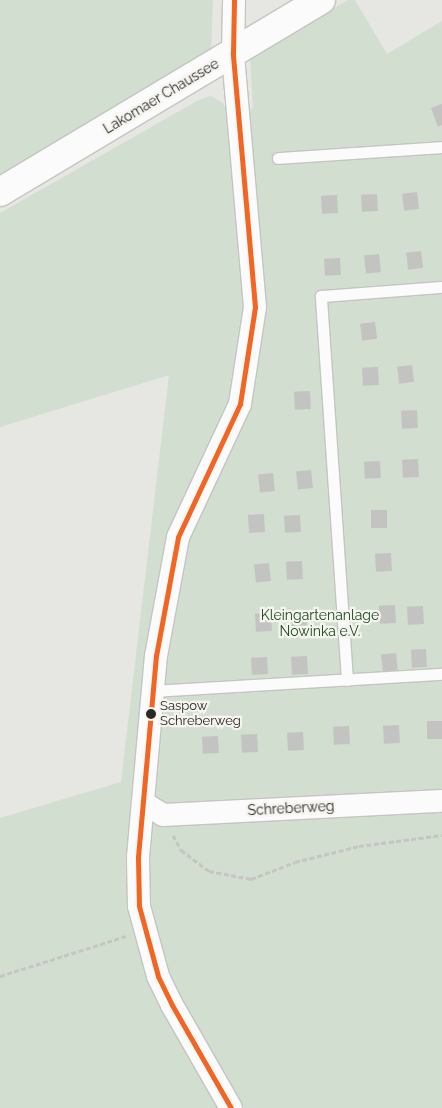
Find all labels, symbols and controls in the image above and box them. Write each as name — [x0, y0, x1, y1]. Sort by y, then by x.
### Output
street label: Lakomaer Chaussee — [100, 55, 222, 137]
park label: Kleingartenanlage Nowinka e.V. — [261, 607, 379, 640]
place label: Saspow Schreberweg — [160, 699, 241, 730]
marker: Saspow Schreberweg — [146, 709, 156, 719]
street label: Schreberweg — [247, 797, 335, 819]

